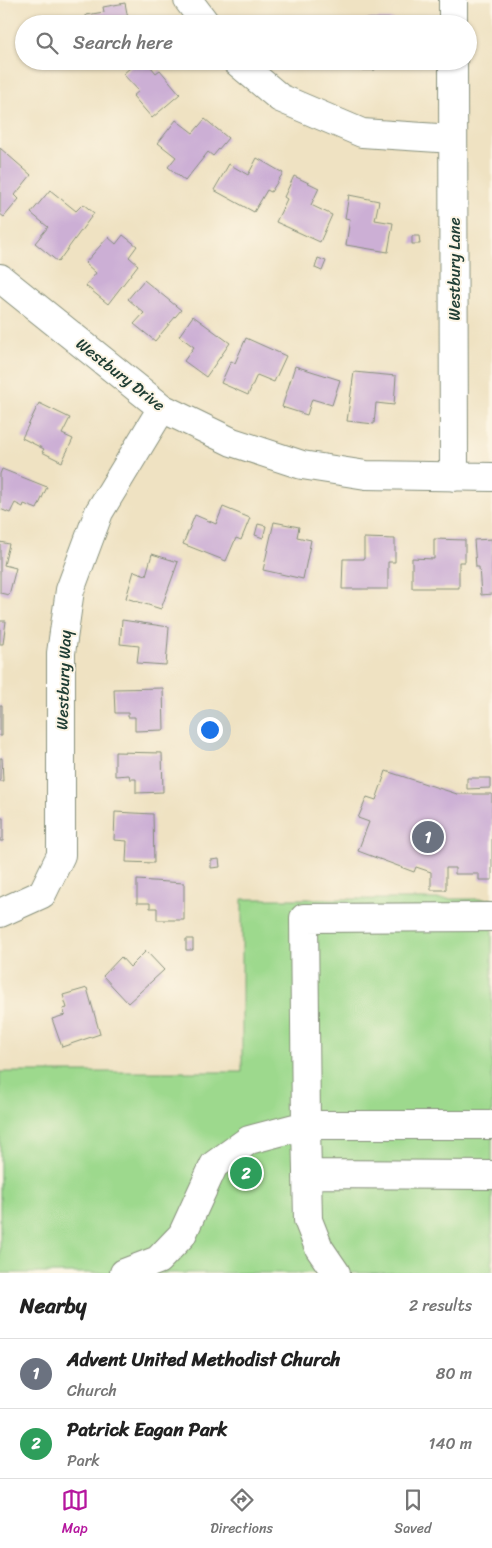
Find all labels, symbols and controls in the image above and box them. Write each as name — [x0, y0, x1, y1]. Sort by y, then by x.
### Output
search box — [15, 15, 477, 70]
text: Search here — [73, 26, 173, 59]
icon: search — [33, 29, 61, 57]
street label: Westbury Lane — [440, 217, 469, 321]
street label: Westbury Drive — [70, 330, 172, 419]
street label: Westbury Way — [47, 629, 80, 730]
your location — [197, 717, 223, 743]
pin: 1 — [412, 818, 444, 856]
pin: 2 — [230, 1154, 262, 1192]
text: Nearby — [20, 1287, 86, 1325]
text: 2 results — [409, 1291, 472, 1320]
text: Advent United Methodist Church — [67, 1343, 340, 1376]
text: 1 — [33, 1359, 39, 1388]
text: 80 m — [436, 1359, 472, 1388]
text: Church — [67, 1376, 117, 1405]
text: Patrick Eagan Park — [67, 1413, 227, 1446]
text: 2 — [31, 1429, 41, 1458]
text: 140 m — [429, 1429, 472, 1458]
text: Park — [67, 1446, 100, 1475]
tab: Map — [61, 1486, 89, 1541]
tab: Directions — [210, 1486, 273, 1541]
tab: Saved — [394, 1486, 431, 1541]

